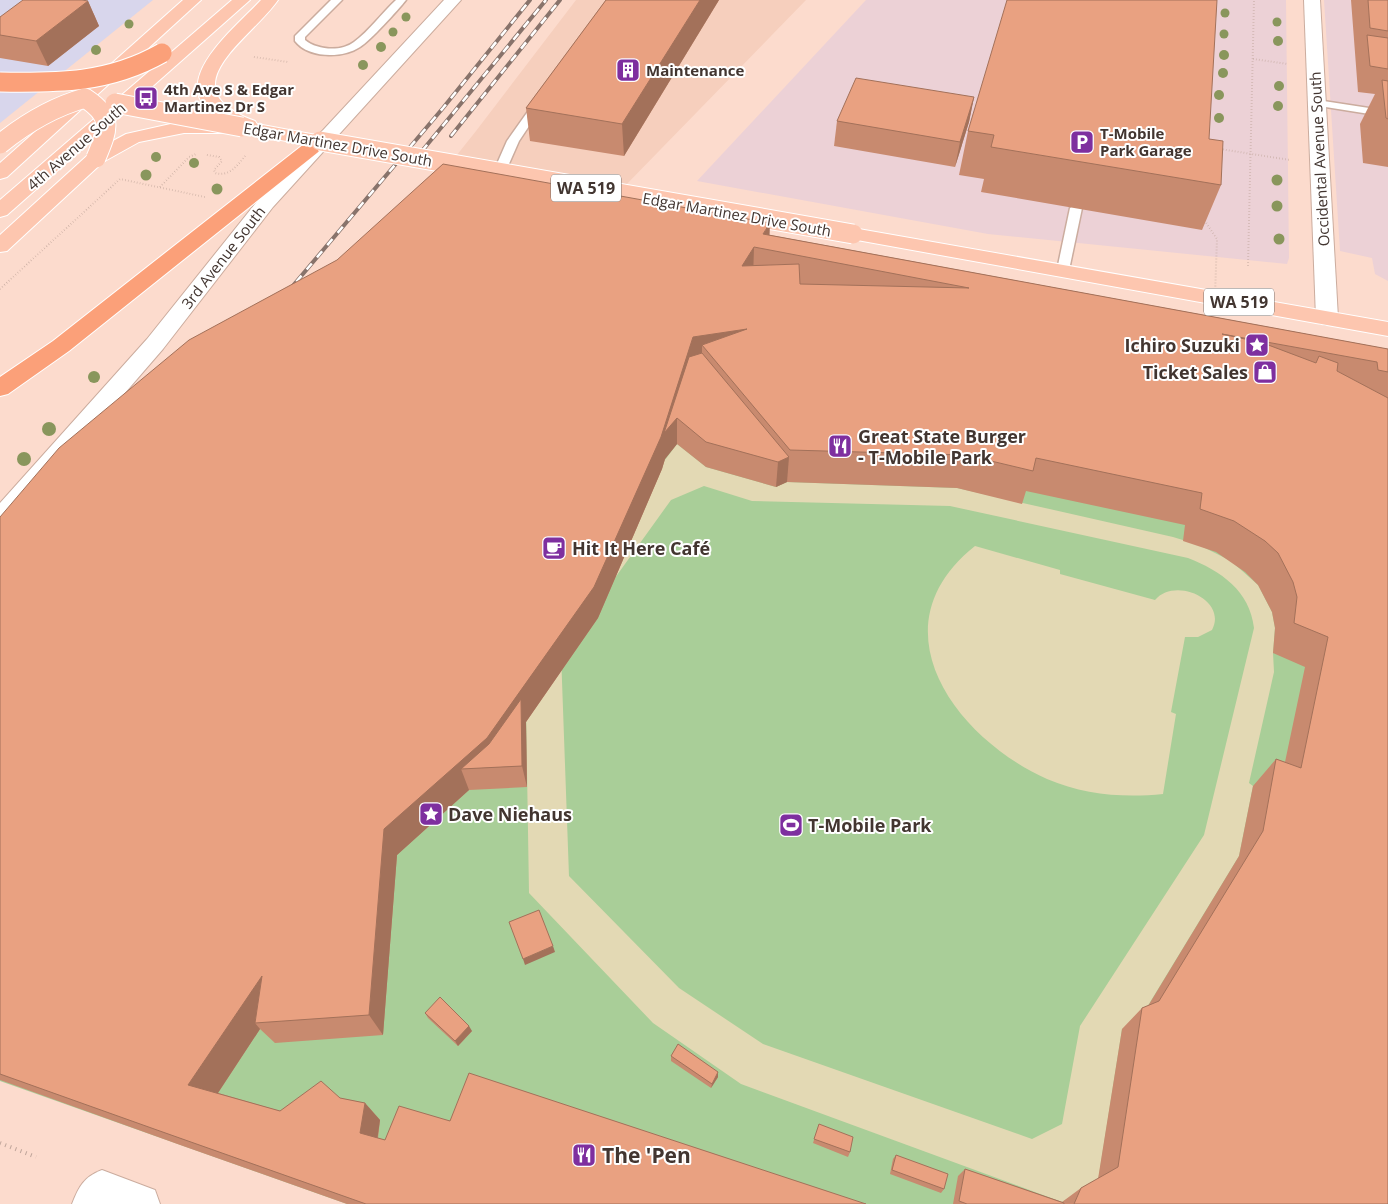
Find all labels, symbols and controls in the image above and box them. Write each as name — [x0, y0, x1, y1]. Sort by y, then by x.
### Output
building icon: Maintenance — [615, 57, 641, 83]
place label: Maintenance — [646, 60, 745, 80]
street label: Occidental Avenue South — [1304, 71, 1334, 247]
place label: 4th Ave S & Edgar Martinez Dr S — [164, 79, 294, 116]
bus stop icon: 4th Ave S & Edgar Martinez Dr S — [133, 85, 159, 111]
street label: 4th Avenue South — [23, 98, 129, 194]
street label: Edgar Martinez Drive South — [242, 118, 434, 170]
place label: T-Mobile Park Garage — [1100, 123, 1192, 160]
parking icon: T-Mobile Park Garage — [1069, 129, 1095, 155]
road number: WA 519 — [551, 174, 621, 202]
street label: Edgar Martinez Drive South — [641, 188, 833, 240]
street label: 3rd Avenue South — [177, 202, 269, 312]
road number: WA 519 — [1204, 288, 1274, 316]
place icon: Ichiro Suzuki — [1244, 332, 1270, 358]
place label: Ichiro Suzuki — [1124, 333, 1240, 357]
shop icon: Ticket Sales — [1252, 359, 1278, 385]
place label: Ticket Sales — [1143, 360, 1248, 384]
place label: Great State Burger - T-Mobile Park — [858, 424, 1026, 469]
restaurant icon: Great State Burger - T-Mobile Park — [827, 433, 853, 459]
cafe icon: Hit It Here Café — [541, 535, 567, 561]
place label: Hit It Here Café — [572, 536, 710, 560]
place icon: Dave Niehaus — [418, 801, 444, 827]
place label: Dave Niehaus — [448, 802, 572, 826]
sports icon: T-Mobile Park — [778, 812, 804, 838]
place label: T-Mobile Park — [808, 813, 932, 837]
place label: The 'Pen — [602, 1141, 691, 1169]
restaurant icon: The 'Pen — [571, 1142, 597, 1168]

